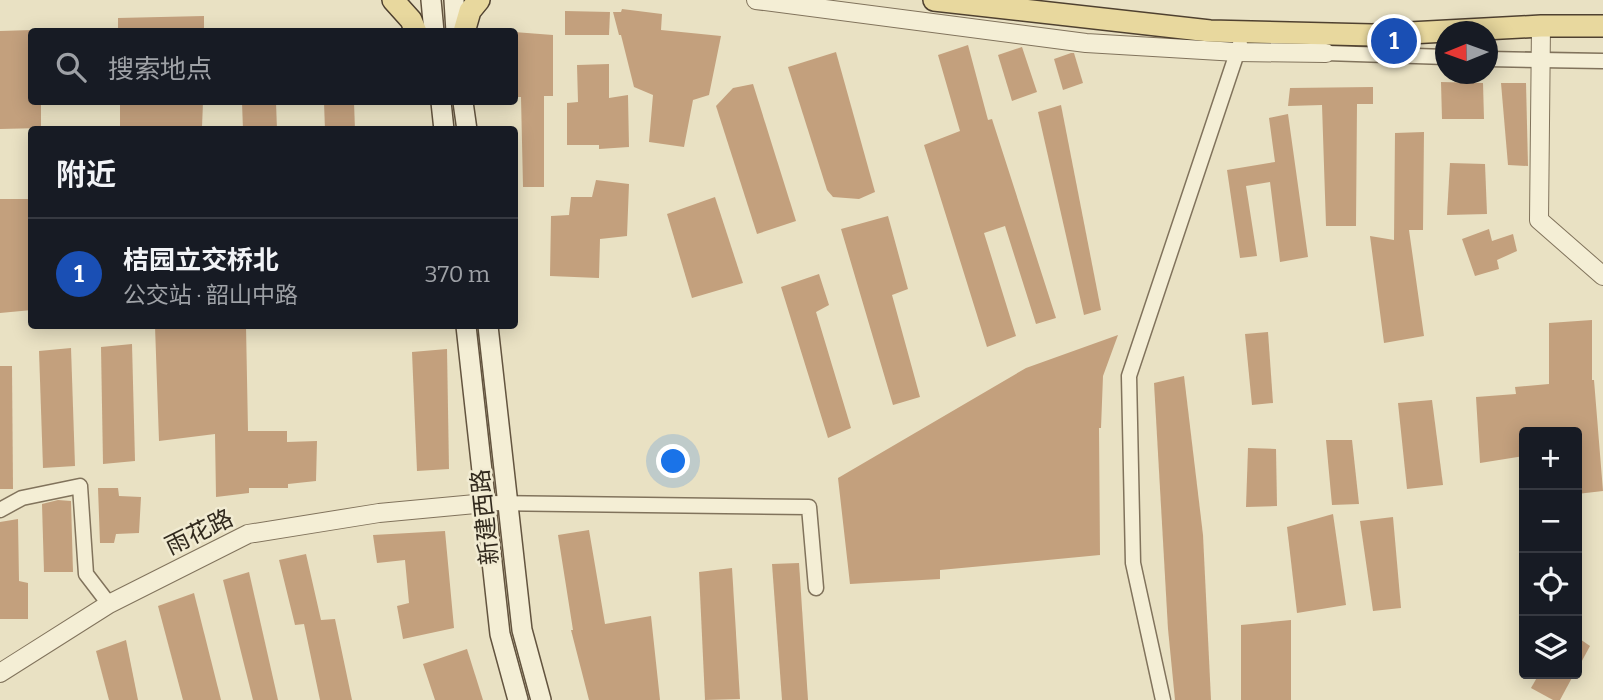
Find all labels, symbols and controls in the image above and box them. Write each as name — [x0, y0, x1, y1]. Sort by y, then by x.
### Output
pin: 1 — [1371, 15, 1417, 67]
north arrow — [1435, 21, 1498, 84]
search box — [28, 28, 518, 105]
icon: search — [52, 48, 90, 86]
text: 搜索地点 — [108, 54, 212, 85]
text: 附近 — [56, 157, 116, 193]
text: 桔园立交桥北 — [123, 245, 279, 276]
text: 1 — [74, 260, 84, 288]
text: 370 m — [424, 260, 490, 288]
text: 公交站 · 韶山中路 — [123, 281, 298, 309]
map controls — [1519, 427, 1582, 679]
button: + — [1519, 427, 1582, 490]
your location — [656, 444, 690, 478]
street label: 新建西路 — [466, 468, 504, 566]
button: − — [1519, 490, 1582, 553]
street label: 雨花路 — [161, 504, 237, 560]
button: locate — [1519, 553, 1582, 616]
button: layers — [1519, 616, 1582, 679]

